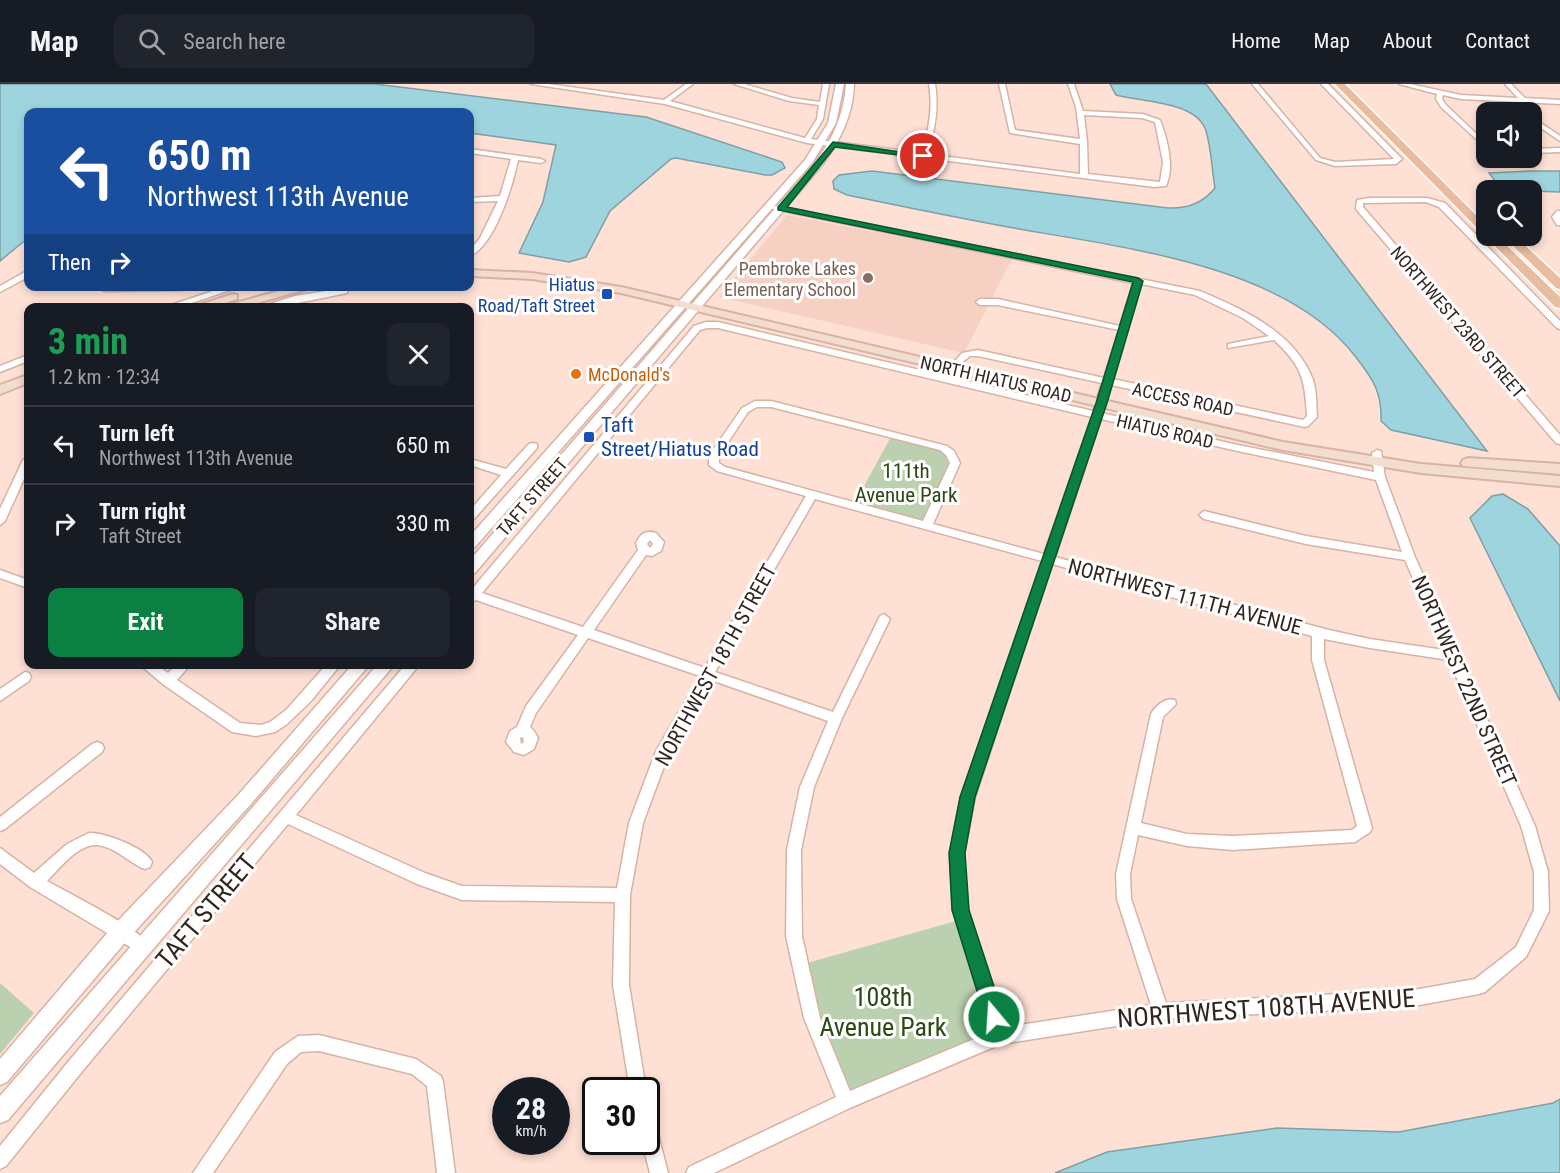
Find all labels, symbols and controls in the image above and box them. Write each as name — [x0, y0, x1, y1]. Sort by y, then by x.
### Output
search box — [114, 14, 534, 68]
text: Map — [30, 25, 78, 58]
icon: search — [135, 25, 168, 58]
text: Search here — [183, 29, 286, 54]
text: Home — [1231, 29, 1281, 53]
text: Map — [1314, 29, 1350, 53]
text: About — [1383, 29, 1432, 53]
text: Contact — [1465, 29, 1530, 53]
map controls — [1476, 102, 1542, 246]
button: sound — [1476, 102, 1542, 168]
pin — [897, 130, 948, 181]
text: 650 m — [147, 131, 252, 180]
icon: left — [48, 132, 126, 210]
icon: arrive — [906, 139, 939, 172]
button: search — [1476, 180, 1542, 246]
text: Northwest 113th Avenue — [147, 181, 409, 213]
street label: NORTHWEST 23RD STREET — [1386, 242, 1530, 402]
icon: right — [103, 246, 136, 279]
text: Then — [48, 250, 91, 275]
place label: Pembroke Lakes Elementary School — [724, 258, 856, 300]
marker: Pembroke Lakes Elementary School — [861, 271, 875, 285]
place label: Hiatus Road/Taft Street — [478, 274, 595, 316]
marker: Hiatus Road/Taft Street — [600, 287, 614, 301]
text: 3 min — [48, 321, 128, 363]
button: close — [387, 323, 450, 386]
street label: NORTH HIATUS ROAD — [918, 351, 1074, 407]
place label: McDonald's — [588, 364, 670, 385]
text: 1.2 km · 12:34 — [48, 365, 160, 389]
marker: McDonald's — [569, 367, 583, 381]
street label: ACCESS ROAD — [1130, 378, 1236, 420]
street label: HIATUS ROAD — [1114, 410, 1216, 452]
place label: Taft Street/Hiatus Road — [601, 413, 759, 461]
text: Turn left — [99, 421, 174, 446]
icon: left — [48, 429, 81, 462]
marker: Taft Street/Hiatus Road — [582, 430, 596, 444]
text: 650 m — [396, 433, 450, 458]
text: Northwest 113th Avenue — [99, 446, 293, 470]
street label: TAFT STREET — [492, 454, 572, 540]
park label: 111th Avenue Park — [855, 459, 958, 507]
text: Turn right — [99, 499, 186, 524]
icon: right — [48, 507, 81, 540]
text: 330 m — [396, 511, 450, 536]
text: Taft Street — [99, 524, 182, 548]
street label: NORTHWEST 111TH AVENUE — [1065, 554, 1305, 640]
street label: NORTHWEST 18TH STREET — [650, 560, 782, 770]
street label: NORTHWEST 22ND STREET — [1407, 572, 1521, 790]
button: Exit — [48, 588, 243, 657]
button: Share — [255, 588, 450, 657]
street label: TAFT STREET — [150, 848, 262, 974]
park label: 108th Avenue Park — [819, 982, 947, 1042]
street label: NORTHWEST 108TH AVENUE — [1116, 983, 1416, 1033]
position arrow — [962, 985, 1026, 1049]
speed limit sign: 30 — [582, 1077, 660, 1155]
text: 28 — [516, 1091, 546, 1126]
text: km/h — [516, 1122, 546, 1140]

